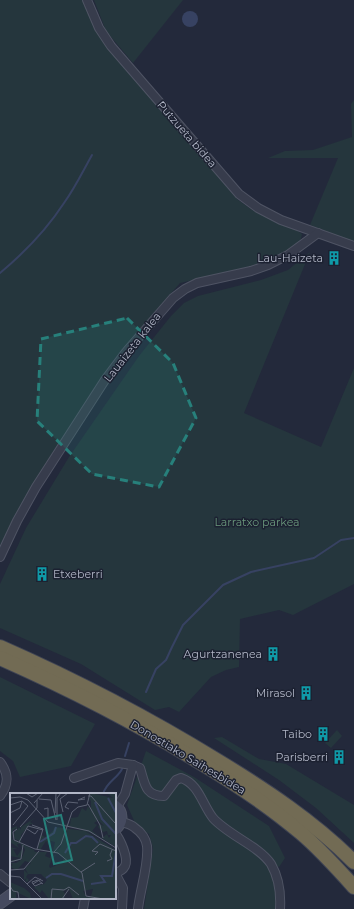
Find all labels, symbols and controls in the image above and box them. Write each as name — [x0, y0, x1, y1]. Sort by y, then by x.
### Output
street label: Putzueta bidea — [154, 98, 220, 170]
building icon: Lau-Haizeta — [326, 250, 342, 266]
place label: Lau-Haizeta — [257, 251, 323, 265]
street label: Lauaizeta kalea — [100, 309, 164, 385]
park label: Larratxo parkea — [214, 515, 300, 529]
building icon: Etxeberri — [34, 566, 50, 582]
place label: Etxeberri — [53, 567, 103, 581]
building icon: Agurtzanenea — [265, 646, 281, 662]
place label: Agurtzanenea — [184, 647, 262, 661]
building icon: Mirasol — [298, 685, 314, 701]
place label: Mirasol — [256, 686, 295, 700]
street label: Donostiako Saihesbidea — [128, 717, 248, 797]
building icon: Taibo — [315, 726, 331, 742]
place label: Taibo — [282, 727, 312, 741]
building icon: Parisberri — [331, 749, 347, 765]
place label: Parisberri — [275, 750, 328, 764]
inset map — [10, 793, 116, 899]

